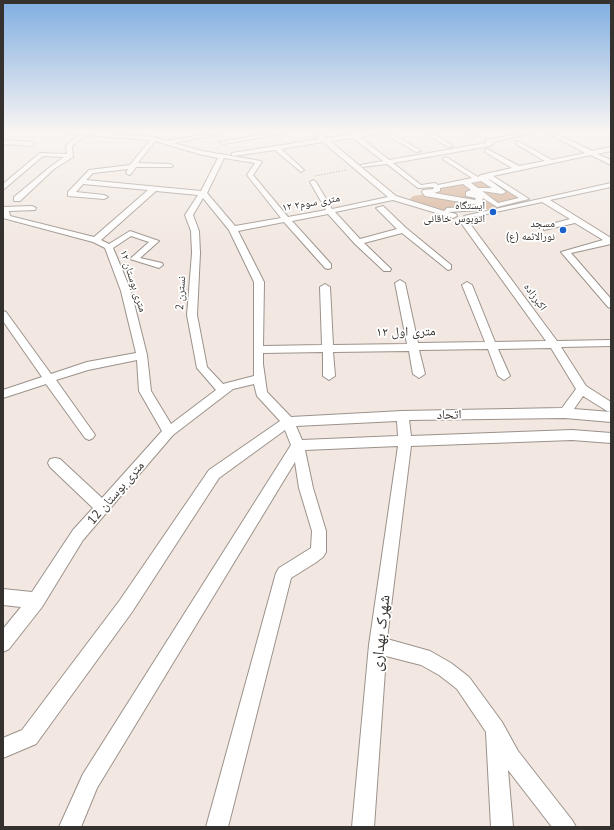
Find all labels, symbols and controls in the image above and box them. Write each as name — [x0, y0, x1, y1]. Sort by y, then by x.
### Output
street label: ۱۲ متری سوم۲ — [281, 191, 341, 215]
place label: ایستگاه اتوبوس خاقانی — [423, 199, 485, 225]
marker: ایستگاه اتوبوس خاقانی — [488, 207, 498, 217]
place label: مسجد نورالائمه (ع) — [506, 217, 555, 243]
marker: مسجد نورالائمه (ع) — [558, 225, 568, 235]
street label: ۱۲ متری بوستان — [117, 248, 149, 314]
street label: نسترن 2 — [173, 276, 189, 310]
street label: اکبرزاده — [521, 281, 549, 313]
street label: ۱۲ متری اول — [376, 324, 436, 340]
street label: اتحاد — [436, 407, 462, 423]
street label: 12 متری بوستان — [84, 458, 148, 528]
street label: شهرک بهداری — [367, 594, 395, 672]

